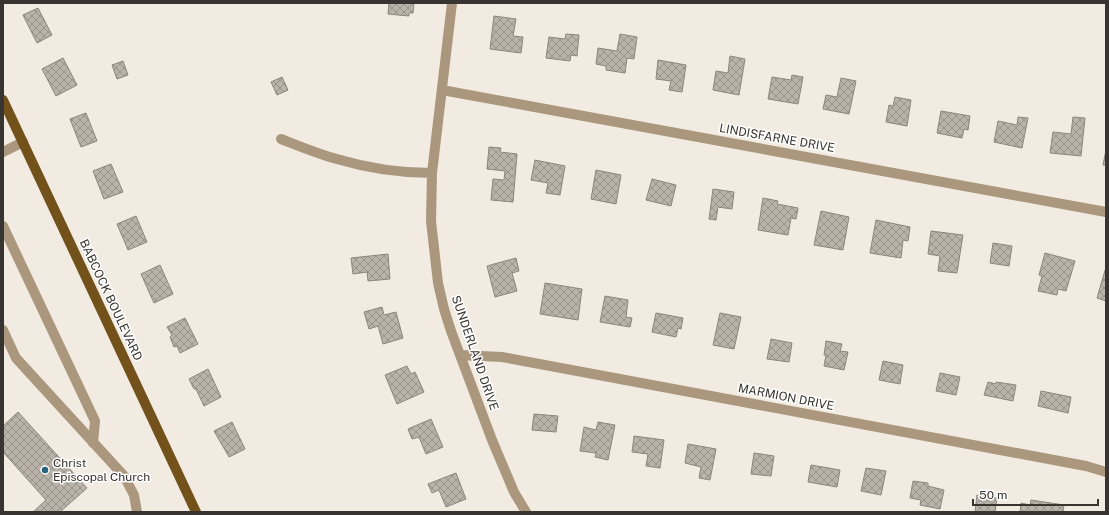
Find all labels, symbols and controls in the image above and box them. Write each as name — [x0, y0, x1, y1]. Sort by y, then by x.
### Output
street label: LINDISFARNE DRIVE — [718, 121, 836, 155]
street label: BABCOCK BOULEVARD — [77, 237, 145, 363]
street label: SUNDERLAND DRIVE — [449, 294, 501, 412]
street label: MARMION DRIVE — [737, 381, 835, 413]
place label: Christ Episcopal Church — [53, 456, 150, 484]
marker: Christ Episcopal Church — [40, 465, 50, 475]
scale bar — [973, 481, 1098, 507]
text: 50 m — [979, 488, 1007, 502]

